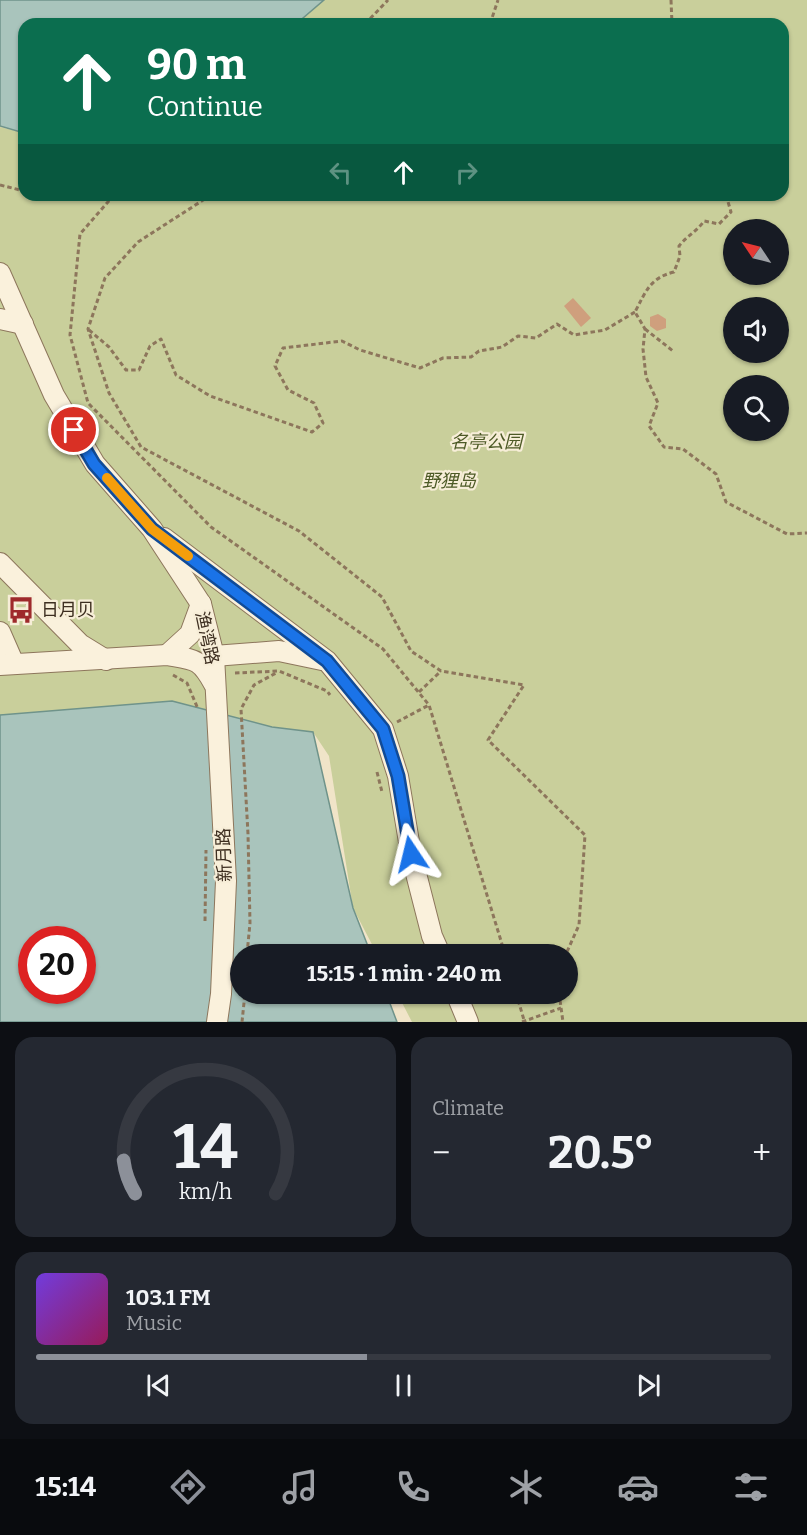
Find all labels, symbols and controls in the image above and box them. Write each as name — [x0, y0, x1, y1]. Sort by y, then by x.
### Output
text: 90 m — [147, 40, 246, 90]
icon: ahead — [48, 42, 126, 120]
text: Continue — [147, 91, 263, 123]
icon: left — [324, 156, 357, 189]
icon: ahead — [387, 156, 420, 189]
icon: right — [450, 156, 483, 189]
north arrow — [723, 219, 789, 285]
map controls — [723, 219, 789, 441]
button: sound — [723, 297, 789, 363]
button: search — [723, 375, 789, 441]
pin — [48, 404, 99, 455]
icon: arrive — [57, 413, 90, 446]
park label: 名亭公园 — [450, 431, 525, 453]
park label: 野狸岛 — [422, 470, 477, 492]
bus stop icon: 日月贝 — [6, 595, 36, 625]
place label: 日月贝 — [41, 599, 95, 621]
street label: 渔湾路 — [191, 609, 223, 667]
position arrow — [379, 822, 443, 886]
street label: 新月路 — [212, 828, 236, 882]
speed limit sign: 20 — [18, 926, 96, 1004]
text: 15:15 · 1 min · 240 m — [307, 960, 501, 987]
text: Climate — [432, 1096, 504, 1120]
text: 14 — [173, 1110, 238, 1185]
text: 20.5° — [548, 1126, 654, 1180]
text: − — [432, 1133, 450, 1173]
text: + — [752, 1133, 771, 1173]
text: km/h — [179, 1179, 232, 1205]
text: 103.1 FM — [126, 1284, 211, 1311]
text: Music — [126, 1311, 182, 1335]
icon: previous — [142, 1369, 175, 1402]
icon: pause — [387, 1369, 420, 1402]
icon: next — [632, 1369, 665, 1402]
icon: directions — [167, 1466, 209, 1508]
icon: music — [279, 1466, 321, 1508]
icon: phone — [392, 1466, 434, 1508]
icon: climate — [505, 1466, 547, 1508]
icon: car — [617, 1466, 659, 1508]
icon: filters — [730, 1466, 772, 1508]
text: 15:14 — [35, 1471, 96, 1503]

